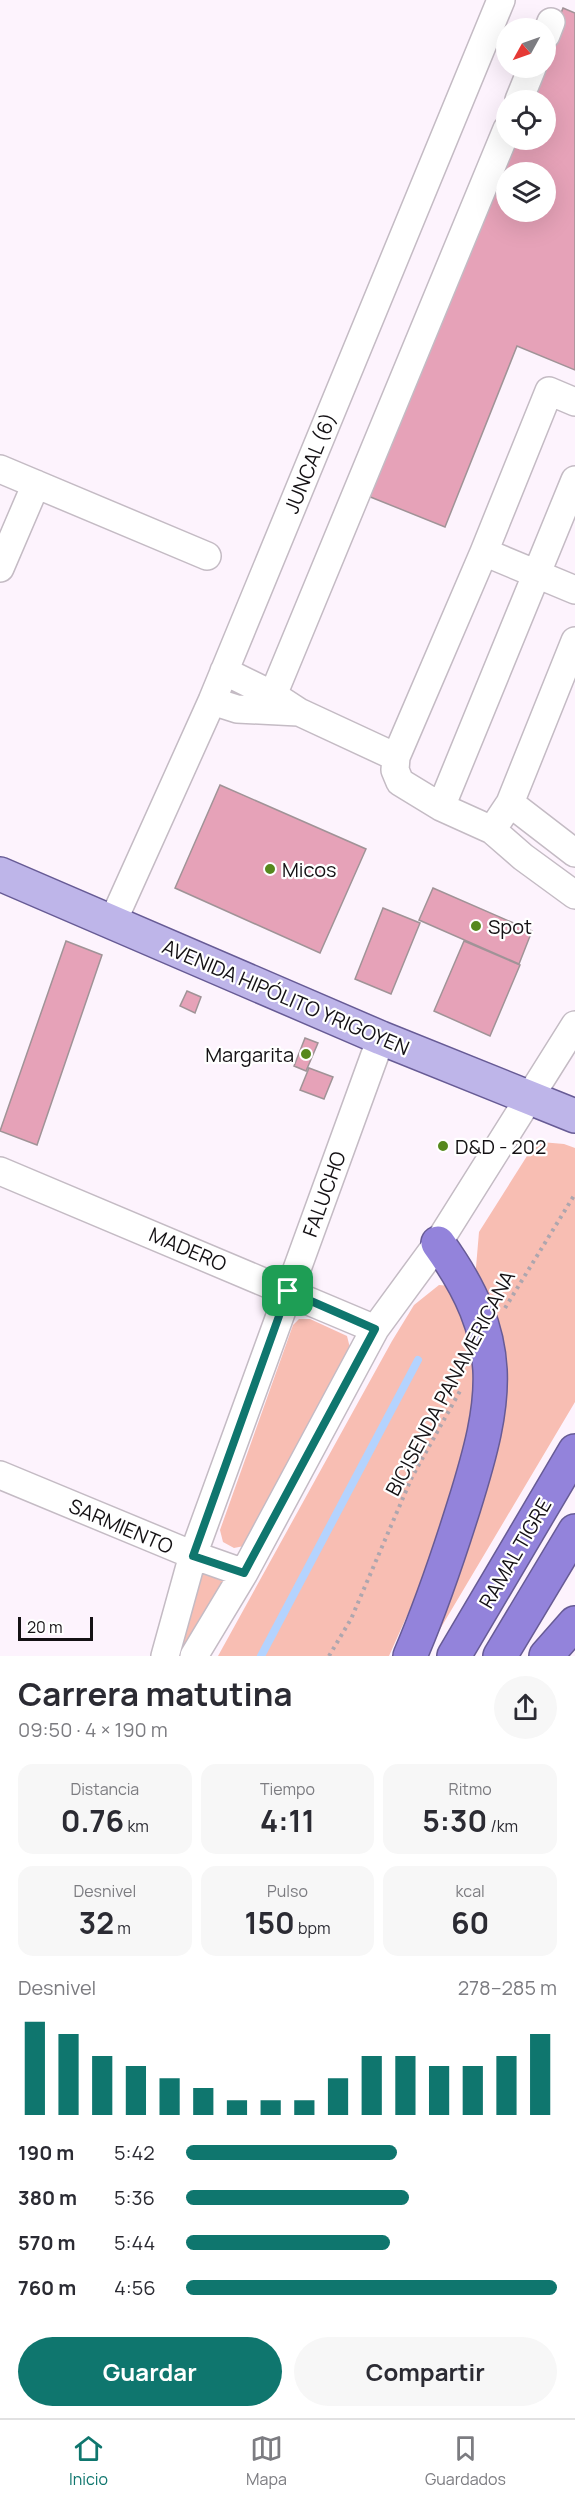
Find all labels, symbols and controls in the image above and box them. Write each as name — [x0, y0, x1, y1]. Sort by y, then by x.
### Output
north arrow — [496, 18, 556, 78]
map controls — [496, 18, 556, 222]
button: locate — [496, 90, 556, 150]
button: layers — [496, 162, 556, 222]
street label: JUNCAL (6) — [278, 409, 342, 517]
place label: Micos — [282, 856, 336, 883]
marker: Micos — [263, 862, 277, 876]
place label: Spot — [488, 913, 532, 940]
marker: Spot — [469, 919, 483, 933]
street label: AVENIDA HIPÓLITO YRIGOYEN — [158, 933, 414, 1061]
place label: Margarita — [205, 1041, 294, 1068]
marker: Margarita — [299, 1047, 313, 1061]
place label: D&D - 202 — [455, 1133, 546, 1160]
marker: D&D - 202 — [436, 1139, 450, 1153]
street label: FALUCHO — [296, 1147, 352, 1241]
street label: MADERO — [145, 1221, 231, 1277]
pin — [262, 1265, 313, 1316]
street label: BICISENDA PANAMERICANA — [379, 1265, 521, 1500]
icon: arrive — [271, 1274, 304, 1307]
street label: SARMIENTO — [65, 1492, 177, 1560]
street label: RAMAL TIGRE — [473, 1493, 557, 1613]
scale bar — [18, 1614, 93, 1642]
text: 20 m — [27, 1616, 63, 1638]
text: Carrera matutina — [18, 1671, 292, 1716]
button: share — [494, 1676, 557, 1739]
text: 09:50 · 4 × 190 m — [18, 1716, 168, 1743]
text: Distancia — [70, 1778, 139, 1800]
text: Tiempo — [260, 1778, 315, 1800]
text: Ritmo — [449, 1778, 492, 1800]
text: 0.76 — [61, 1800, 124, 1841]
text: 4:11 — [260, 1800, 315, 1841]
text: 5:30 — [422, 1800, 487, 1841]
text: km — [124, 1815, 149, 1837]
text: /km — [487, 1815, 518, 1837]
text: Desnivel — [74, 1880, 136, 1902]
text: Pulso — [267, 1880, 308, 1902]
text: kcal — [456, 1880, 485, 1902]
text: 32 — [79, 1902, 114, 1943]
text: 150 — [244, 1902, 295, 1943]
text: 60 — [451, 1902, 489, 1943]
text: m — [114, 1917, 131, 1939]
text: bpm — [295, 1917, 331, 1939]
text: Desnivel — [18, 1974, 96, 2001]
text: 278–285 m — [458, 1974, 557, 2001]
text: 190 m — [18, 2139, 74, 2166]
text: 5:42 — [114, 2139, 155, 2166]
text: 380 m — [18, 2184, 77, 2211]
text: 5:36 — [114, 2184, 155, 2211]
text: 570 m — [18, 2229, 76, 2256]
text: 5:44 — [114, 2229, 155, 2256]
text: 760 m — [18, 2274, 76, 2301]
text: 4:56 — [114, 2274, 156, 2301]
button: Guardar — [18, 2337, 282, 2406]
button: Compartir — [294, 2337, 557, 2406]
tab: Inicio — [69, 2432, 108, 2490]
tab: Mapa — [246, 2432, 287, 2490]
tab: Guardados — [425, 2432, 506, 2490]

